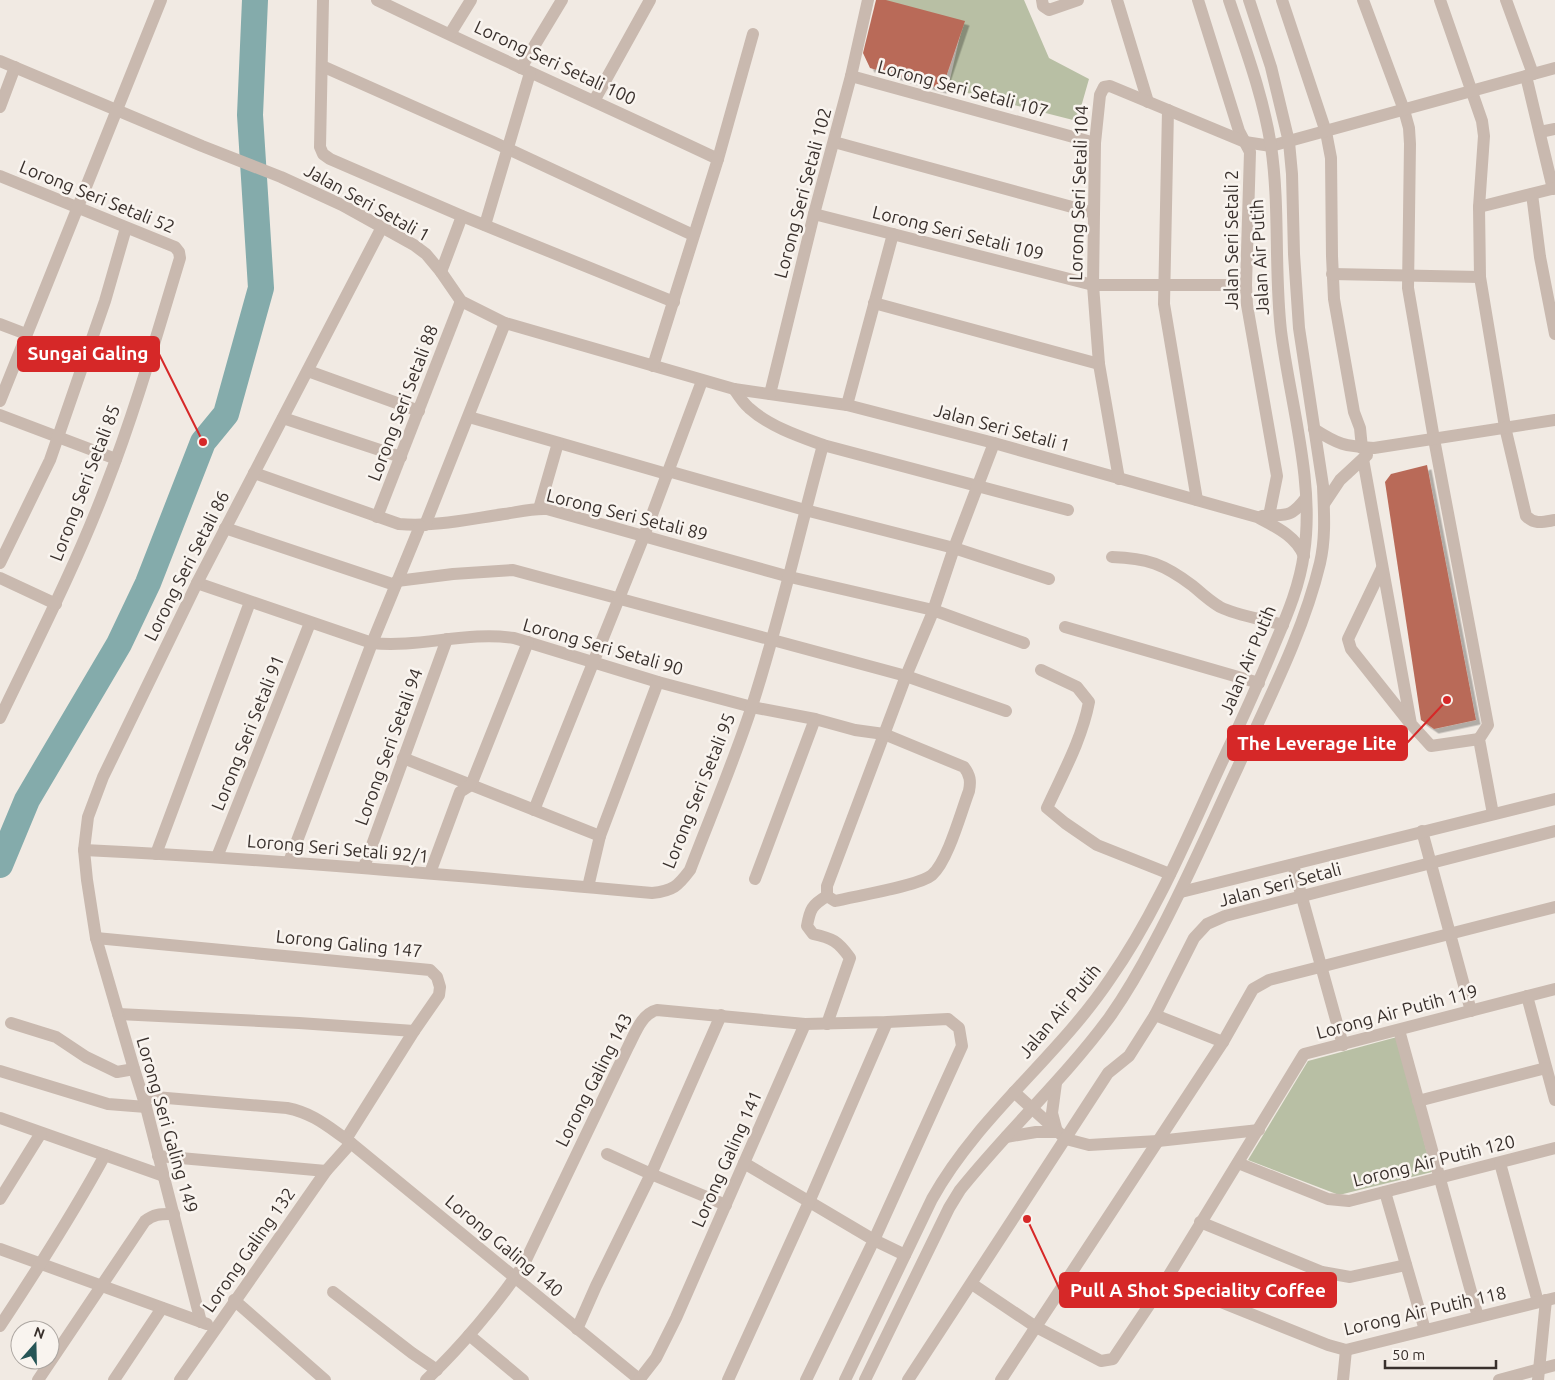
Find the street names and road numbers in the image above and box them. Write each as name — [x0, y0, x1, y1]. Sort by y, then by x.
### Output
street label: Lorong Seri Setali 100 — [472, 16, 639, 108]
street label: Lorong Seri Setali 107 — [876, 56, 1051, 120]
street label: Lorong Seri Setali 102 — [770, 105, 834, 280]
street label: Lorong Seri Setali 104 — [1065, 105, 1091, 281]
street label: Lorong Seri Setali 52 — [17, 156, 178, 236]
street label: Jalan Seri Setali 1 — [301, 159, 434, 245]
street label: Jalan Seri Setali 2 — [1221, 170, 1241, 310]
street label: Jalan Air Putih — [1246, 198, 1272, 316]
street label: Lorong Seri Setali 109 — [871, 201, 1046, 263]
street label: Lorong Seri Setali 88 — [363, 322, 441, 484]
street label: Jalan Seri Setali 1 — [932, 399, 1073, 455]
street label: Lorong Seri Setali 85 — [45, 402, 123, 564]
street label: Lorong Seri Setali 89 — [544, 484, 710, 544]
street label: Lorong Seri Setali 86 — [140, 487, 233, 644]
street label: Jalan Air Putih — [1215, 602, 1279, 717]
street label: Lorong Seri Setali 90 — [521, 614, 686, 678]
street label: Lorong Seri Setali 91 — [207, 652, 287, 813]
street label: Lorong Seri Setali 94 — [350, 665, 426, 828]
street label: Lorong Seri Setali 95 — [658, 710, 738, 871]
street label: Lorong Seri Setali 92/1 — [246, 830, 430, 866]
street label: Jalan Seri Setali — [1216, 858, 1343, 910]
street label: Lorong Galing 147 — [275, 925, 423, 961]
street label: Jalan Air Putih — [1014, 959, 1104, 1061]
street label: Lorong Air Putih 119 — [1314, 980, 1480, 1042]
street label: Lorong Galing 143 — [551, 1009, 635, 1150]
street label: Lorong Seri Galing 149 — [133, 1035, 203, 1215]
street label: Lorong Galing 141 — [687, 1087, 765, 1230]
street label: Lorong Air Putih 120 — [1351, 1130, 1517, 1190]
street label: Lorong Galing 132 — [198, 1183, 299, 1315]
street label: Lorong Galing 140 — [442, 1190, 567, 1300]
street label: Lorong Air Putih 118 — [1342, 1282, 1508, 1338]

